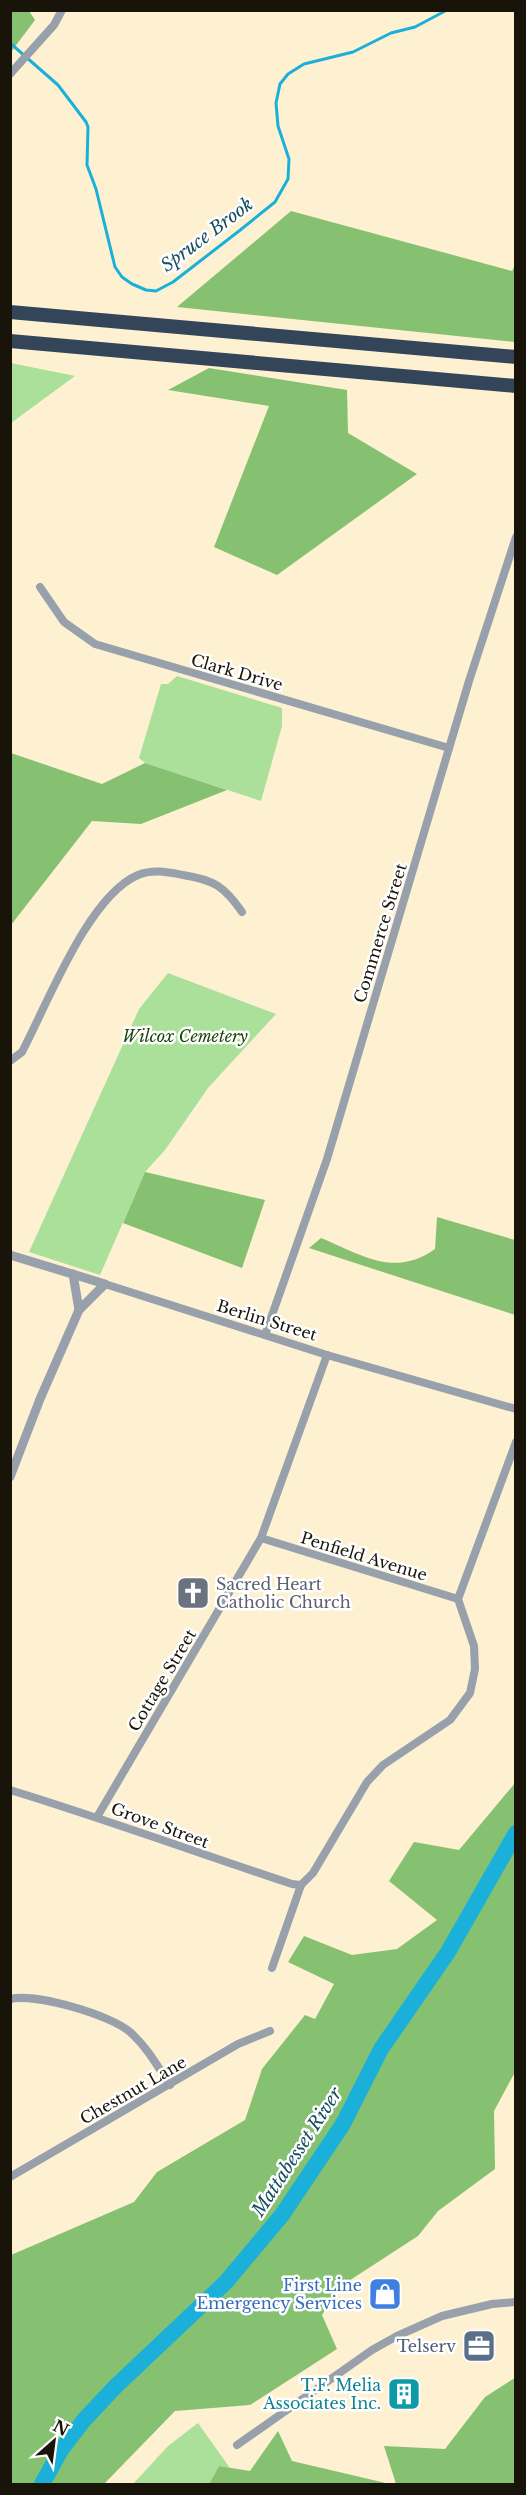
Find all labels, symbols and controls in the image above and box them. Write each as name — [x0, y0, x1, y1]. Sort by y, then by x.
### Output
water label: Spruce Brook — [157, 193, 257, 277]
street label: Clark Drive — [189, 649, 285, 695]
street label: Commerce Street — [349, 861, 411, 1005]
park label: Wilcox Cemetery — [122, 1026, 248, 1046]
street label: Berlin Street — [215, 1295, 319, 1345]
street label: Penfield Avenue — [298, 1527, 430, 1585]
place label: Sacred Heart Catholic Church — [216, 1574, 351, 1612]
church icon: Sacred Heart Catholic Church — [175, 1575, 211, 1611]
street label: Cottage Street — [124, 1625, 200, 1735]
street label: Grove Street — [108, 1798, 212, 1852]
street label: Chestnut Lane — [76, 2051, 190, 2129]
water label: Mattabesset River — [247, 2083, 347, 2221]
place label: First Line Emergency Services — [196, 2275, 362, 2313]
shop icon: First Line Emergency Services — [367, 2276, 403, 2312]
office icon: Telserv — [461, 2328, 497, 2364]
place label: Telserv — [397, 2336, 456, 2356]
place label: T.F. Melia Associates Inc. — [262, 2375, 381, 2413]
building icon: T.F. Melia Associates Inc. — [386, 2376, 422, 2412]
north arrow — [24, 2411, 84, 2471]
text: N — [50, 2415, 72, 2440]

